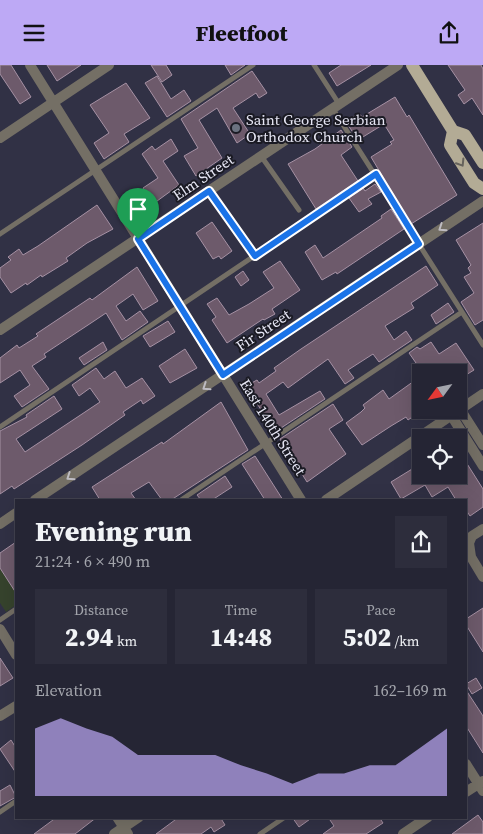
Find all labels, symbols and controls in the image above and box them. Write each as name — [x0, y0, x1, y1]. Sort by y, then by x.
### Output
text: Fleetfoot — [196, 18, 287, 48]
icon: menu — [20, 19, 48, 47]
icon: share — [435, 19, 463, 47]
place label: Saint George Serbian Orthodox Church — [246, 109, 386, 147]
marker: Saint George Serbian Orthodox Church — [230, 122, 242, 134]
street label: Elm Street — [168, 149, 238, 205]
one-way arrow — [455, 157, 464, 166]
pin — [117, 188, 159, 239]
icon: arrive — [124, 195, 152, 223]
one-way arrow — [439, 222, 448, 231]
street label: Fir Street — [232, 304, 295, 356]
north arrow — [412, 364, 468, 419]
map controls — [412, 364, 467, 484]
street label: East 140th Street — [235, 375, 311, 479]
one-way arrow — [202, 381, 211, 390]
button: locate — [412, 429, 467, 484]
one-way arrow — [67, 471, 76, 480]
text: Evening run — [35, 512, 192, 550]
button: share — [395, 516, 447, 568]
text: 21:24 · 6 × 490 m — [35, 550, 150, 572]
text: Distance — [74, 600, 128, 620]
text: Time — [225, 600, 257, 620]
text: Pace — [366, 600, 396, 620]
text: 2.94 — [65, 620, 114, 654]
text: 14:48 — [210, 620, 272, 654]
text: 5:02 — [343, 620, 391, 654]
text: km — [114, 631, 137, 651]
text: /km — [391, 631, 419, 651]
text: Elevation — [35, 679, 102, 701]
text: 162–169 m — [373, 679, 447, 701]

